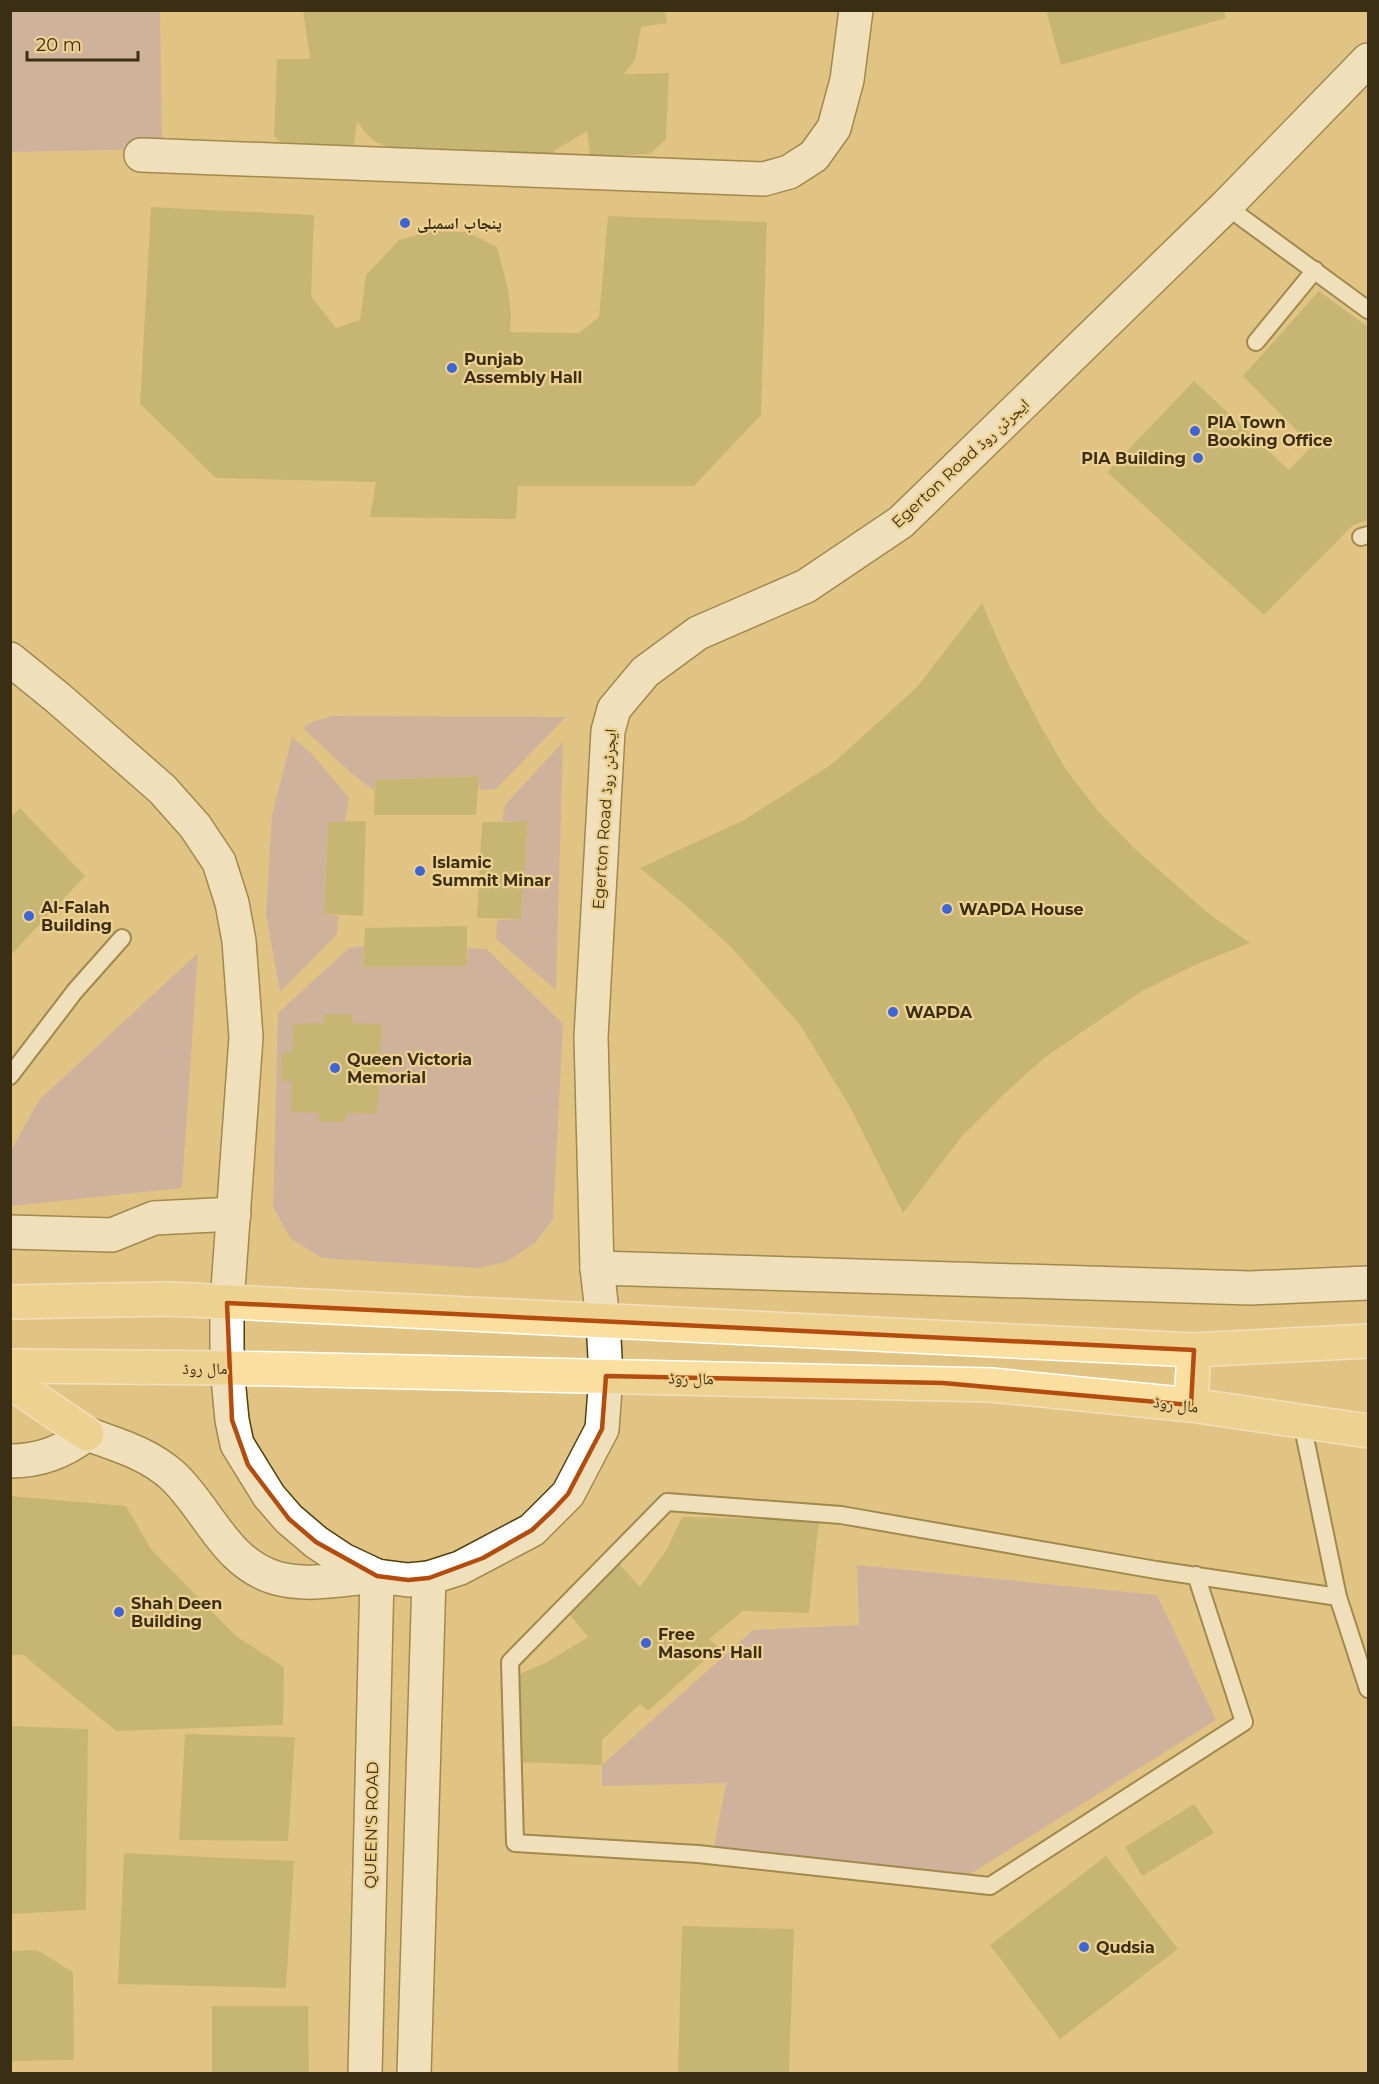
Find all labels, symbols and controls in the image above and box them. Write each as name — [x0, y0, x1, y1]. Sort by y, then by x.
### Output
scale bar — [27, 24, 138, 62]
text: 20 m — [36, 34, 82, 56]
place label: پنجاب اسمبلی — [417, 214, 502, 233]
marker: پنجاب اسمبلی — [398, 216, 412, 230]
place label: Punjab Assembly Hall — [463, 350, 582, 387]
marker: Punjab Assembly Hall — [445, 361, 459, 375]
street label: Egerton Road ایجرٹن روڈ — [888, 395, 1034, 533]
place label: PIA Town Booking Office — [1207, 413, 1333, 450]
marker: PIA Town Booking Office — [1188, 424, 1202, 438]
place label: PIA Building — [1081, 449, 1186, 468]
marker: PIA Building — [1191, 451, 1205, 465]
street label: Egerton Road ایجرٹن روڈ — [589, 728, 621, 910]
place label: Islamic Summit Minar — [432, 853, 551, 890]
marker: Islamic Summit Minar — [413, 864, 427, 878]
place label: Al-Falah Building — [40, 898, 112, 935]
place label: WAPDA House — [959, 900, 1084, 919]
marker: WAPDA House — [940, 902, 954, 916]
marker: Al-Falah Building — [22, 909, 36, 923]
place label: WAPDA — [905, 1003, 973, 1022]
marker: WAPDA — [886, 1005, 900, 1019]
place label: Queen Victoria Memorial — [347, 1050, 472, 1087]
marker: Queen Victoria Memorial — [328, 1061, 342, 1075]
street label: مال روڈ — [182, 1359, 228, 1379]
street label: مال روڈ — [668, 1369, 714, 1389]
street label: مال روڈ — [1152, 1392, 1200, 1418]
place label: Shah Deen Building — [131, 1594, 222, 1631]
marker: Shah Deen Building — [112, 1605, 126, 1619]
place label: Free Masons' Hall — [658, 1625, 762, 1662]
marker: Free Masons' Hall — [639, 1636, 653, 1650]
street label: QUEEN'S ROAD — [361, 1761, 382, 1889]
place label: Qudsia — [1096, 1938, 1155, 1957]
marker: Qudsia — [1077, 1940, 1091, 1954]

